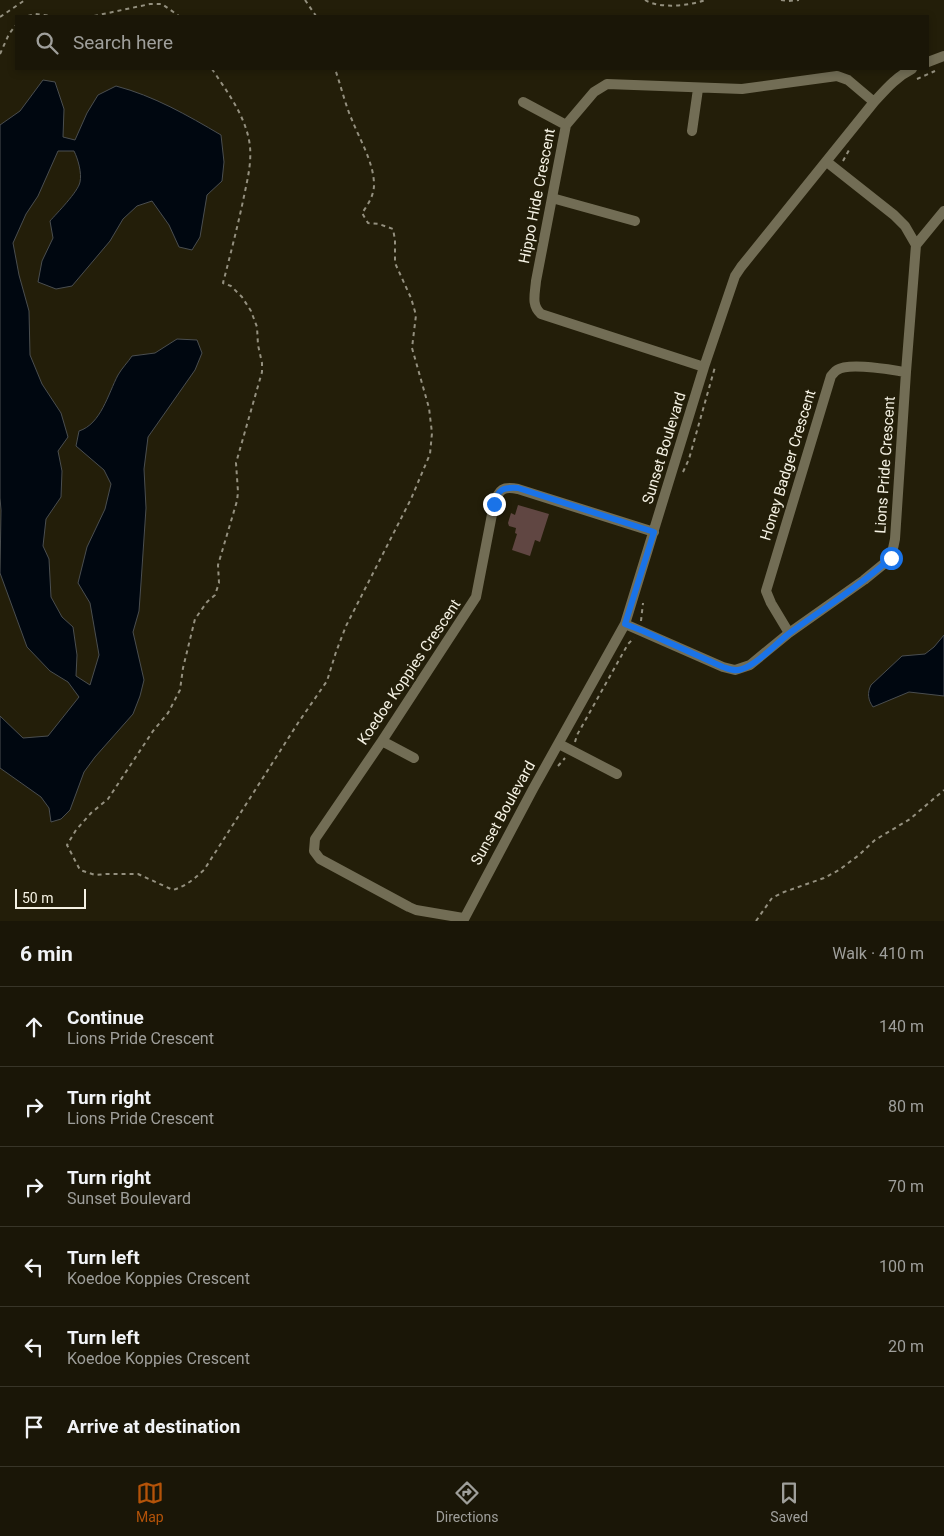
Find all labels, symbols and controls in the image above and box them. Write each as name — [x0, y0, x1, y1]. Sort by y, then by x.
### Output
search box — [15, 15, 929, 70]
icon: search — [33, 29, 61, 57]
text: Search here — [73, 31, 173, 54]
street label: Hippo Hide Crescent — [515, 127, 559, 265]
street label: Honey Badger Crescent — [756, 387, 820, 543]
street label: Sunset Boulevard — [638, 390, 690, 506]
street label: Lions Pride Crescent — [871, 396, 899, 534]
route end — [483, 493, 506, 516]
route start — [880, 547, 903, 570]
street label: Koedoe Koppies Crescent — [354, 596, 464, 748]
street label: Sunset Boulevard — [467, 758, 539, 868]
scale bar — [15, 886, 86, 909]
text: 50 m — [22, 890, 54, 906]
text: 6 min — [20, 942, 73, 966]
text: Walk · 410 m — [832, 944, 924, 963]
text: Continue — [67, 1006, 144, 1029]
icon: ahead — [20, 1013, 48, 1041]
text: 140 m — [879, 1017, 924, 1036]
text: Lions Pride Crescent — [67, 1029, 214, 1048]
text: Turn right — [67, 1086, 151, 1109]
icon: right — [20, 1093, 48, 1121]
text: 80 m — [888, 1097, 924, 1116]
text: Lions Pride Crescent — [67, 1109, 214, 1128]
text: Turn right — [67, 1166, 151, 1189]
icon: right — [20, 1173, 48, 1201]
text: 70 m — [888, 1177, 924, 1196]
text: Sunset Boulevard — [67, 1189, 191, 1208]
text: Turn left — [67, 1246, 140, 1269]
icon: left — [20, 1253, 48, 1281]
text: 100 m — [879, 1257, 924, 1276]
text: Koedoe Koppies Crescent — [67, 1269, 250, 1288]
text: Turn left — [67, 1326, 140, 1349]
icon: left — [20, 1333, 48, 1361]
text: 20 m — [888, 1337, 924, 1356]
text: Koedoe Koppies Crescent — [67, 1349, 250, 1368]
icon: arrive — [20, 1413, 48, 1441]
text: Arrive at destination — [67, 1415, 240, 1438]
tab: Map — [136, 1479, 164, 1525]
tab: Directions — [436, 1479, 499, 1525]
tab: Saved — [770, 1479, 808, 1525]

